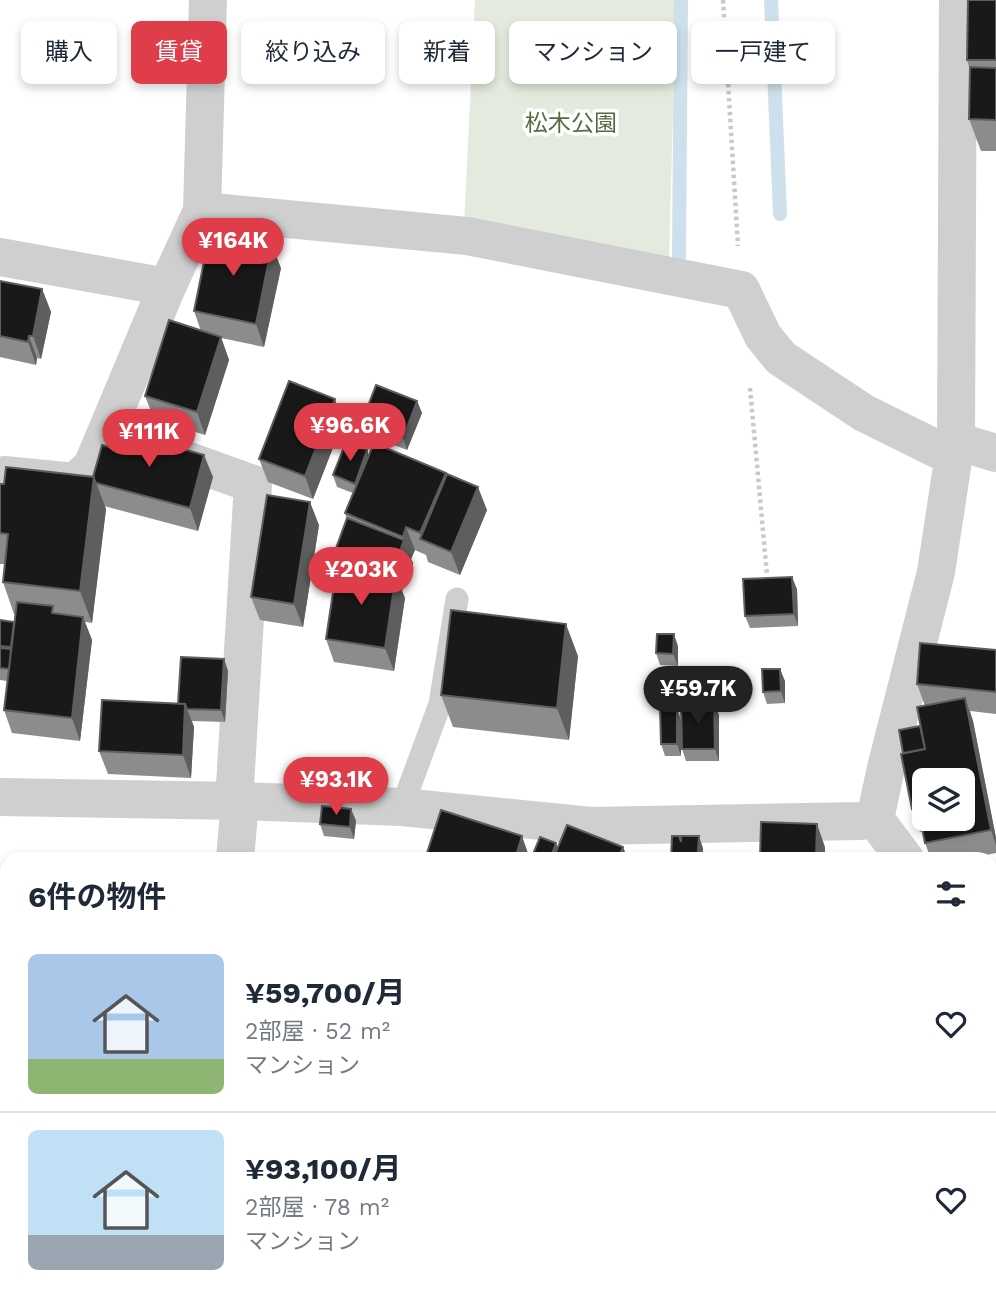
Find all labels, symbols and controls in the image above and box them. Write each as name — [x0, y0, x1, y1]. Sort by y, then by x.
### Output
chip: 購入 — [21, 21, 117, 84]
chip: 賃貸 — [131, 21, 227, 84]
chip: 絞り込み — [241, 21, 385, 84]
chip: 新着 — [399, 21, 495, 84]
chip: マンション — [509, 21, 677, 84]
chip: 一戸建て — [691, 21, 835, 84]
park label: 松木公園 — [525, 110, 617, 137]
pin: ¥164K — [184, 218, 282, 278]
text: ¥164K — [198, 227, 268, 254]
pin: ¥96.6K — [293, 404, 407, 463]
pin: ¥111K — [100, 410, 198, 469]
text: ¥96.6K — [310, 412, 390, 439]
text: ¥111K — [119, 418, 180, 445]
pin: ¥203K — [312, 548, 410, 607]
text: ¥203K — [324, 556, 398, 583]
pin: ¥59.7K — [641, 666, 755, 726]
text: ¥59.7K — [660, 675, 736, 702]
pin: ¥93.1K — [279, 758, 393, 817]
text: ¥93.1K — [299, 766, 373, 793]
map controls — [912, 768, 975, 831]
button: layers — [912, 768, 975, 831]
icon: filters — [932, 875, 970, 913]
text: 6件の物件 — [28, 879, 166, 914]
text: ¥59,700/月 — [245, 975, 406, 1010]
icon: home — [84, 982, 168, 1066]
icon: heart — [932, 1005, 970, 1043]
text: 2部屋 · 52 m² — [245, 1018, 390, 1045]
text: マンション — [245, 1052, 360, 1079]
text: ¥93,100/月 — [245, 1151, 402, 1186]
icon: home — [84, 1158, 168, 1242]
icon: heart — [932, 1181, 970, 1219]
text: 2部屋 · 78 m² — [245, 1194, 389, 1221]
text: マンション — [245, 1228, 360, 1255]

